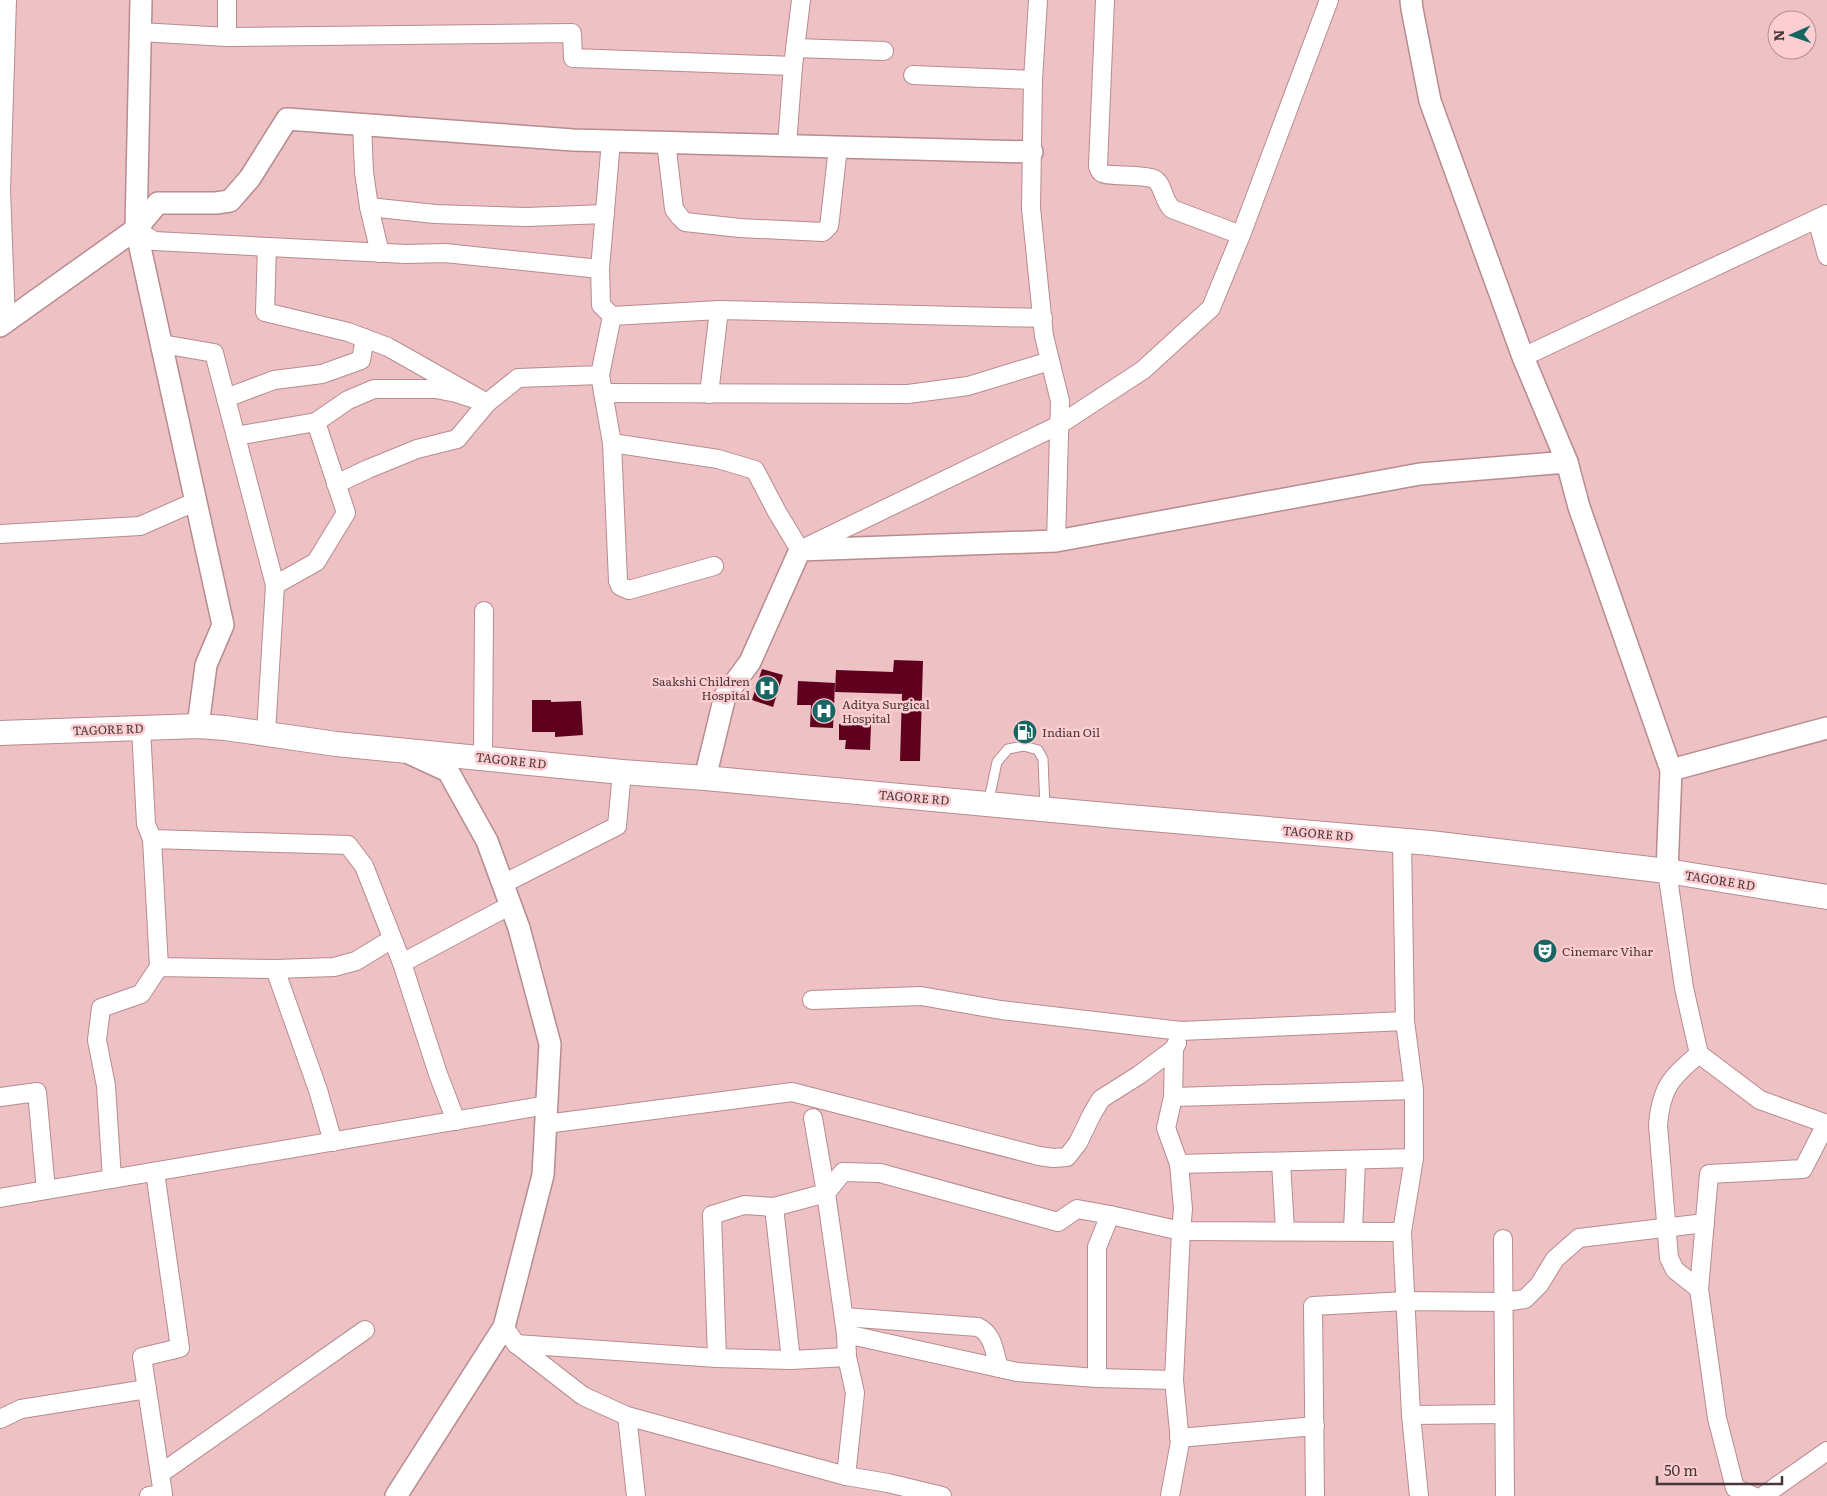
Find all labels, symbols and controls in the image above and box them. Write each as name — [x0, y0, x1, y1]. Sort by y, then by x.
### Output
north arrow — [1767, 10, 1817, 60]
text: N — [1768, 29, 1788, 42]
place label: Saakshi Children Hospital — [652, 672, 750, 704]
hospital icon: Saakshi Children Hospital — [754, 675, 780, 701]
place label: Aditya Surgical Hospital — [842, 695, 930, 727]
hospital icon: Aditya Surgical Hospital — [811, 698, 837, 724]
street label: TAGORE RD — [72, 719, 144, 739]
fuel station icon: Indian Oil — [1012, 719, 1038, 745]
place label: Indian Oil — [1042, 723, 1100, 741]
street label: TAGORE RD — [475, 747, 547, 773]
street label: TAGORE RD — [878, 785, 950, 809]
street label: TAGORE RD — [1282, 821, 1354, 845]
street label: TAGORE RD — [1684, 866, 1756, 894]
theatre icon: Cinemarc Vihar — [1532, 938, 1558, 964]
place label: Cinemarc Vihar — [1562, 942, 1653, 960]
scale bar — [1657, 1454, 1782, 1486]
text: 50 m — [1664, 1458, 1698, 1481]

